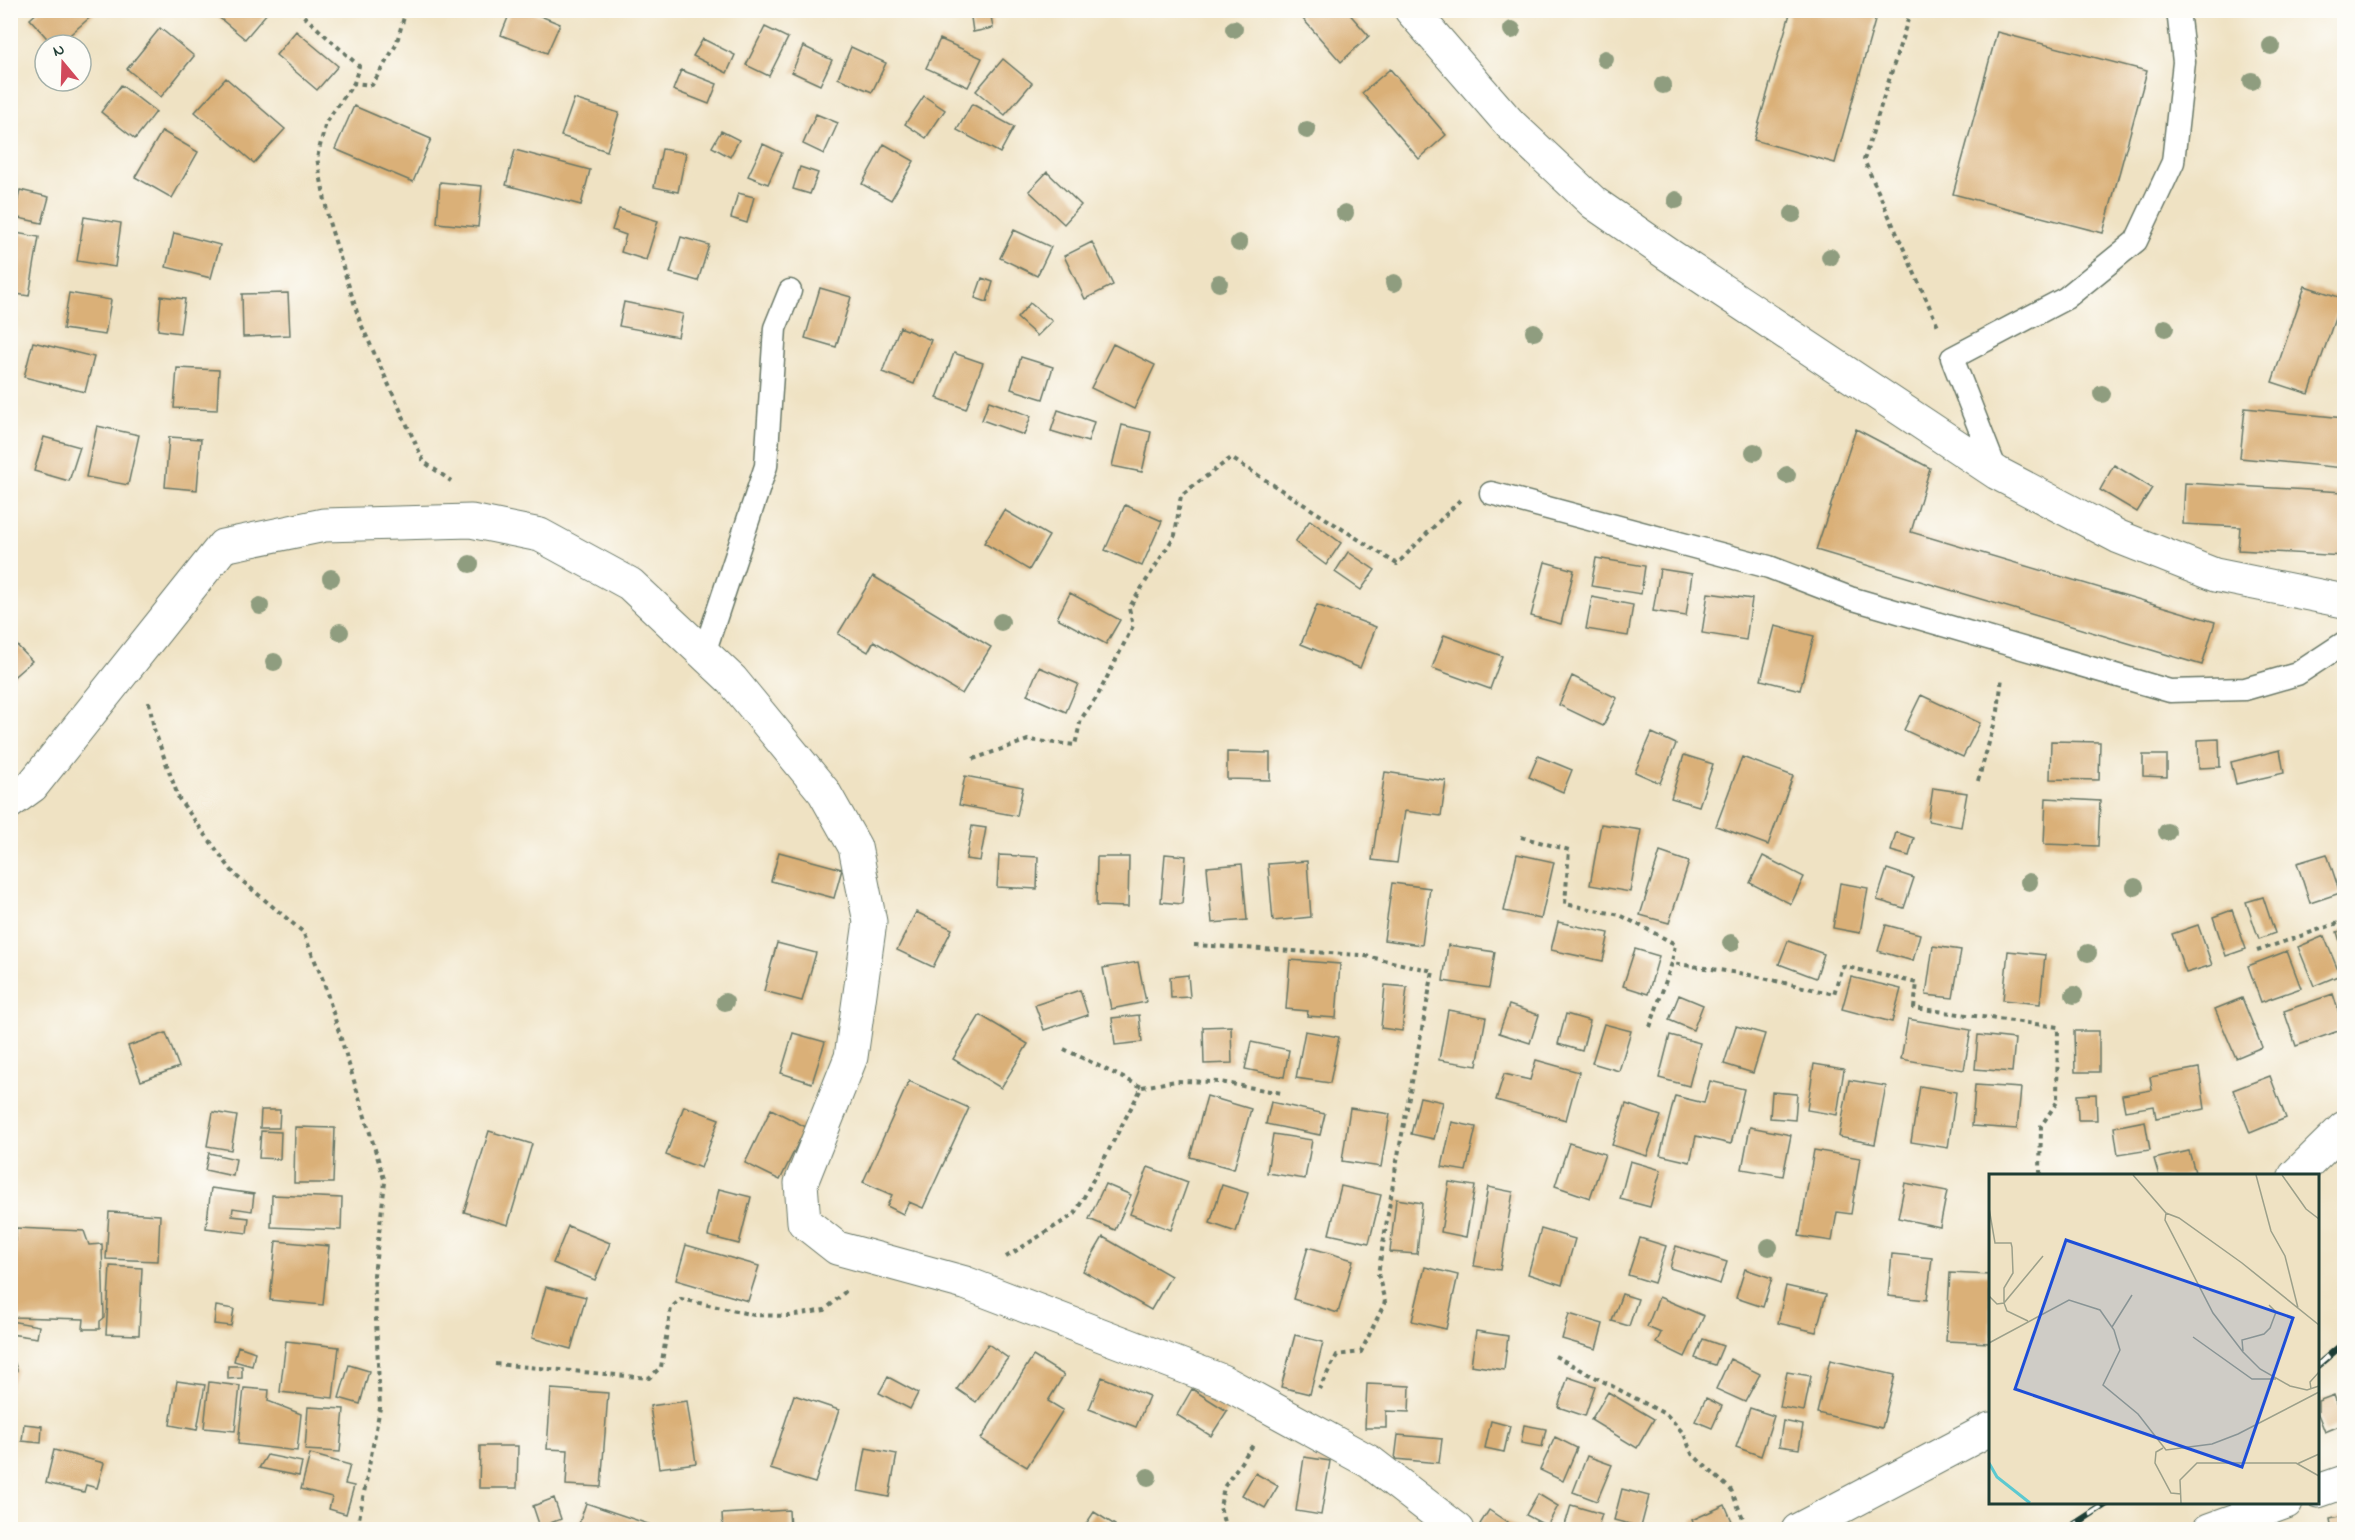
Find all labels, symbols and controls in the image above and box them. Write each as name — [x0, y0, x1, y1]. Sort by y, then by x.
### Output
north arrow — [33, 33, 93, 93]
text: N — [50, 38, 68, 64]
inset map — [1989, 1174, 2319, 1504]

